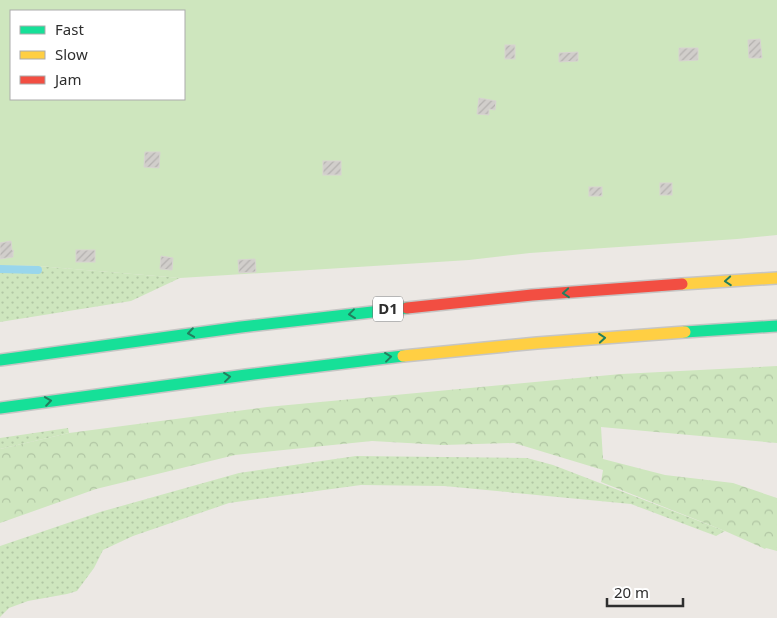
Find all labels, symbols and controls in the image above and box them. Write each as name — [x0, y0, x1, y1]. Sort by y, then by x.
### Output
legend — [10, 10, 185, 100]
text: Fast — [55, 19, 84, 39]
text: Slow — [55, 44, 88, 64]
text: Jam — [53, 69, 82, 89]
one-way arrow — [724, 275, 732, 286]
one-way arrow — [562, 287, 570, 298]
road number: D1 — [373, 296, 403, 322]
one-way arrow — [348, 308, 356, 319]
one-way arrow — [187, 327, 195, 338]
one-way arrow — [598, 333, 606, 344]
one-way arrow — [384, 352, 392, 363]
one-way arrow — [223, 372, 231, 383]
one-way arrow — [44, 397, 53, 407]
scale bar — [607, 576, 683, 608]
text: 20 m — [614, 582, 649, 602]

